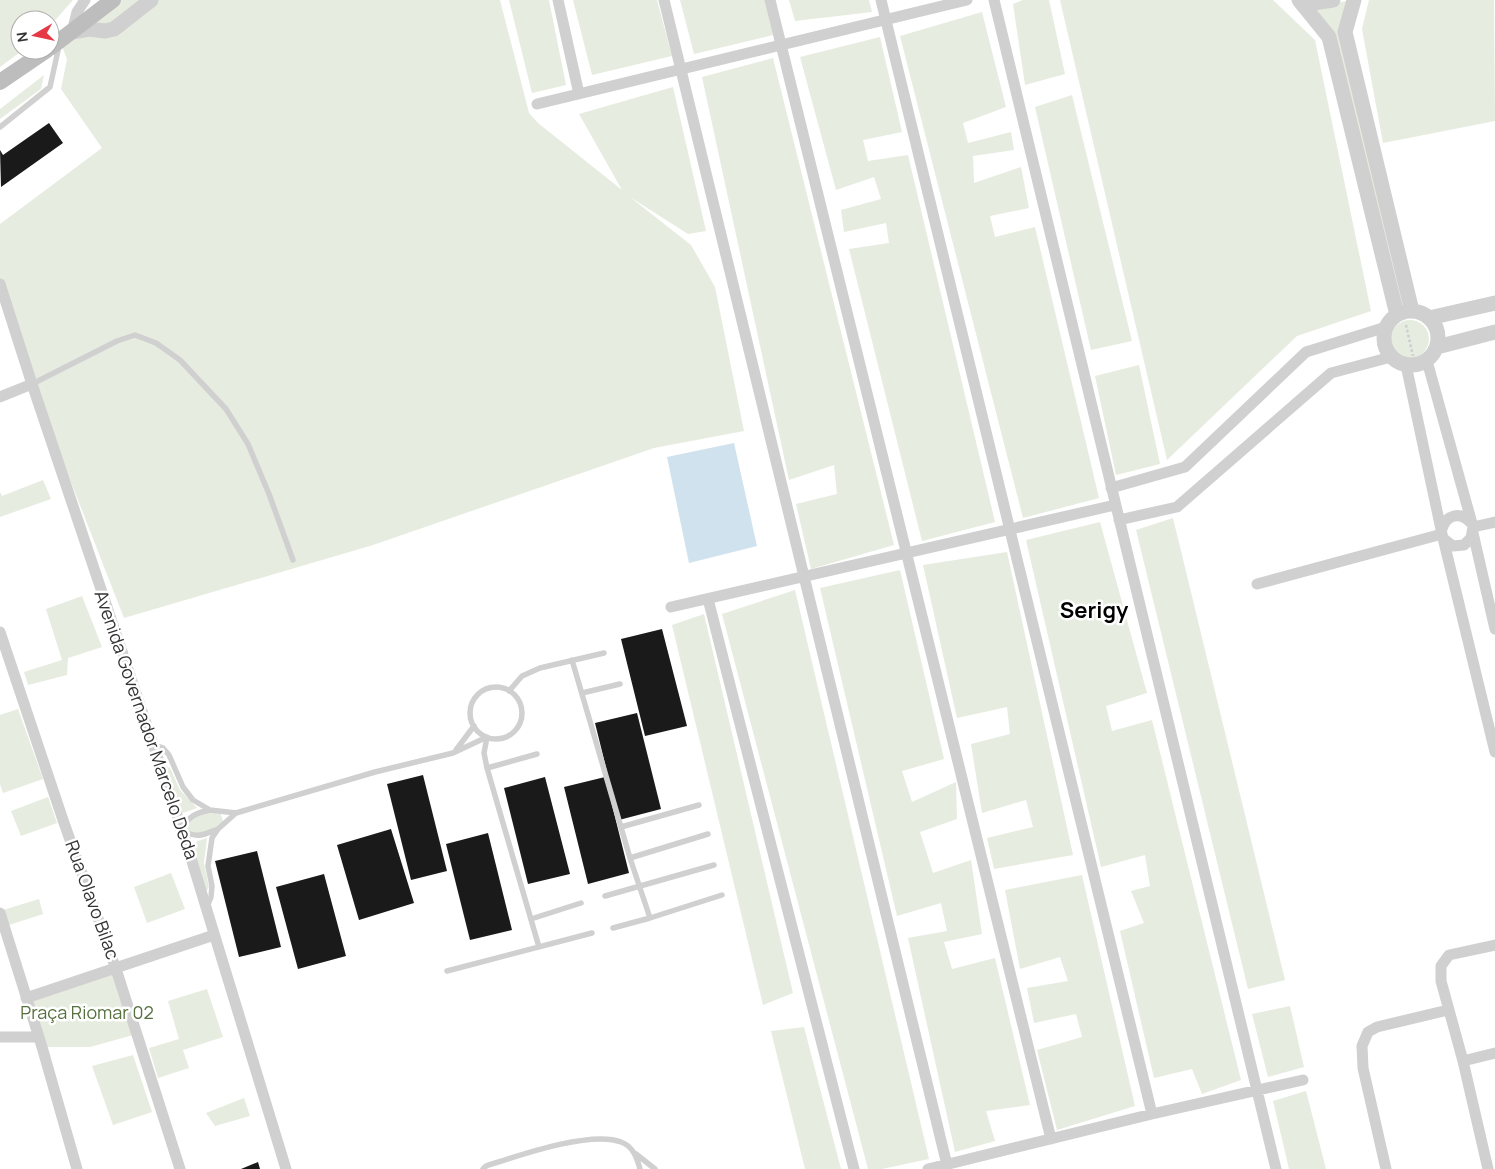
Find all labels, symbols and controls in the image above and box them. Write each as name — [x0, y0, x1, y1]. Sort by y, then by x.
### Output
north arrow — [10, 10, 60, 60]
text: N — [11, 31, 32, 44]
street label: Avenida Governador Marcelo Deda — [90, 587, 204, 862]
district label: Serigy — [1060, 595, 1129, 625]
street label: Rua Olavo Bilac — [60, 837, 126, 962]
park label: Praça Riomar 02 — [20, 1000, 154, 1024]

